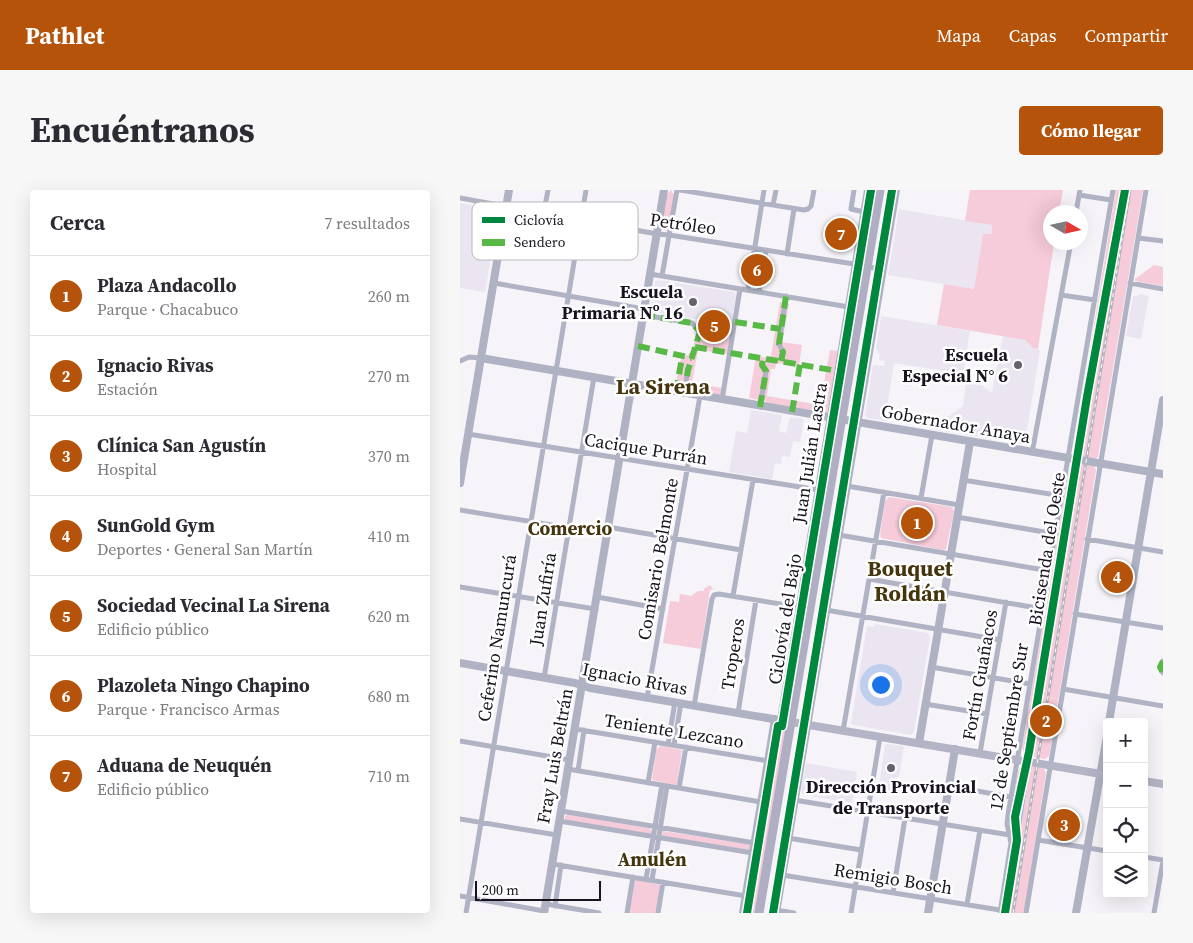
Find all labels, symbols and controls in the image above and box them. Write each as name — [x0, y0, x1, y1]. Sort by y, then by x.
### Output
text: Pathlet — [25, 19, 104, 52]
text: Mapa — [936, 23, 981, 48]
text: Capas — [1009, 23, 1056, 48]
text: Compartir — [1084, 23, 1168, 48]
text: Encuéntranos — [30, 106, 255, 154]
button: Cómo llegar — [1019, 106, 1163, 155]
legend — [472, 202, 638, 260]
north arrow — [1043, 205, 1088, 250]
street label: Petróleo — [648, 206, 718, 241]
text: Cerca — [50, 208, 105, 237]
text: Ciclovía — [514, 210, 565, 230]
text: 7 resultados — [324, 212, 410, 234]
pin: 7 — [825, 215, 857, 253]
text: Sendero — [514, 232, 566, 252]
pin: 6 — [741, 251, 773, 289]
text: Plaza Andacollo — [97, 272, 236, 298]
place label: Escuela Primaria Nº 16 — [561, 279, 683, 325]
text: 1 — [62, 285, 70, 307]
text: 260 m — [368, 285, 410, 307]
marker: Escuela Primaria Nº 16 — [687, 296, 699, 308]
text: Parque · Chacabuco — [97, 298, 238, 320]
pin: 5 — [698, 307, 730, 345]
place label: Escuela Especial N° 6 — [902, 342, 1008, 388]
text: Ignacio Rivas — [97, 352, 214, 378]
marker: Escuela Especial N° 6 — [1012, 359, 1024, 371]
text: 2 — [62, 365, 70, 387]
text: 270 m — [368, 365, 410, 387]
district label: La Sirena — [616, 371, 711, 401]
text: Estación — [97, 378, 158, 400]
street label: Juan Julián Lastra — [786, 380, 833, 526]
street label: Gobernador Anaya — [880, 398, 1033, 449]
street label: Cacique Purrán — [583, 426, 710, 471]
text: Clínica San Agustín — [97, 432, 266, 458]
text: 3 — [62, 445, 70, 467]
text: 370 m — [368, 445, 410, 467]
text: Hospital — [97, 458, 157, 480]
street label: Bicisenda del Oeste — [1022, 470, 1071, 628]
street label: Comisario Belmonte — [631, 476, 684, 642]
pin: 1 — [901, 504, 933, 542]
text: SunGold Gym — [97, 512, 215, 538]
district label: Comercio — [528, 515, 613, 541]
text: 4 — [62, 525, 70, 547]
text: 410 m — [368, 525, 410, 547]
text: Deportes · General San Martín — [97, 538, 313, 560]
street label: Juan Zufiría — [523, 550, 562, 648]
street label: Ciclovía del Bajo — [762, 551, 807, 686]
street label: Ceferino Namuncurá — [471, 552, 522, 723]
district label: Bouquet Roldán — [867, 553, 954, 608]
pin: 4 — [1101, 558, 1133, 596]
text: Sociedad Vecinal La Sirena — [97, 592, 330, 618]
text: 5 — [62, 605, 70, 627]
text: 620 m — [368, 605, 410, 627]
street label: Fortín Guañacos — [956, 607, 1003, 742]
street label: Troperos — [715, 616, 751, 692]
text: Edificio público — [97, 618, 209, 640]
street label: 12 de Septiembre Sur — [983, 641, 1034, 812]
street label: Ignacio Rivas — [580, 656, 690, 701]
text: Plazoleta Ningo Chapino — [97, 672, 310, 698]
your location — [868, 672, 894, 698]
text: 6 — [62, 685, 70, 707]
text: 680 m — [368, 685, 410, 707]
street label: Fray Luis Beltrán — [530, 686, 579, 826]
text: Parque · Francisco Armas — [97, 698, 280, 720]
pin: 2 — [1030, 702, 1062, 740]
street label: Teniente Lezcano — [602, 707, 746, 754]
map controls — [1103, 718, 1148, 898]
button: + — [1103, 718, 1148, 763]
text: Aduana de Neuquén — [97, 752, 272, 778]
marker: Dirección Provincial de Transporte — [885, 762, 897, 774]
button: − — [1103, 763, 1148, 808]
text: 7 — [62, 765, 70, 787]
text: 710 m — [368, 765, 410, 787]
place label: Dirección Provincial de Transporte — [806, 774, 976, 820]
text: Edificio público — [97, 778, 209, 800]
pin: 3 — [1048, 806, 1080, 844]
button: locate — [1103, 808, 1148, 853]
district label: Amulén — [617, 846, 687, 872]
button: layers — [1103, 853, 1148, 898]
street label: Remigio Bosch — [832, 857, 954, 900]
scale bar — [475, 878, 601, 901]
text: 200 m — [482, 880, 519, 900]

